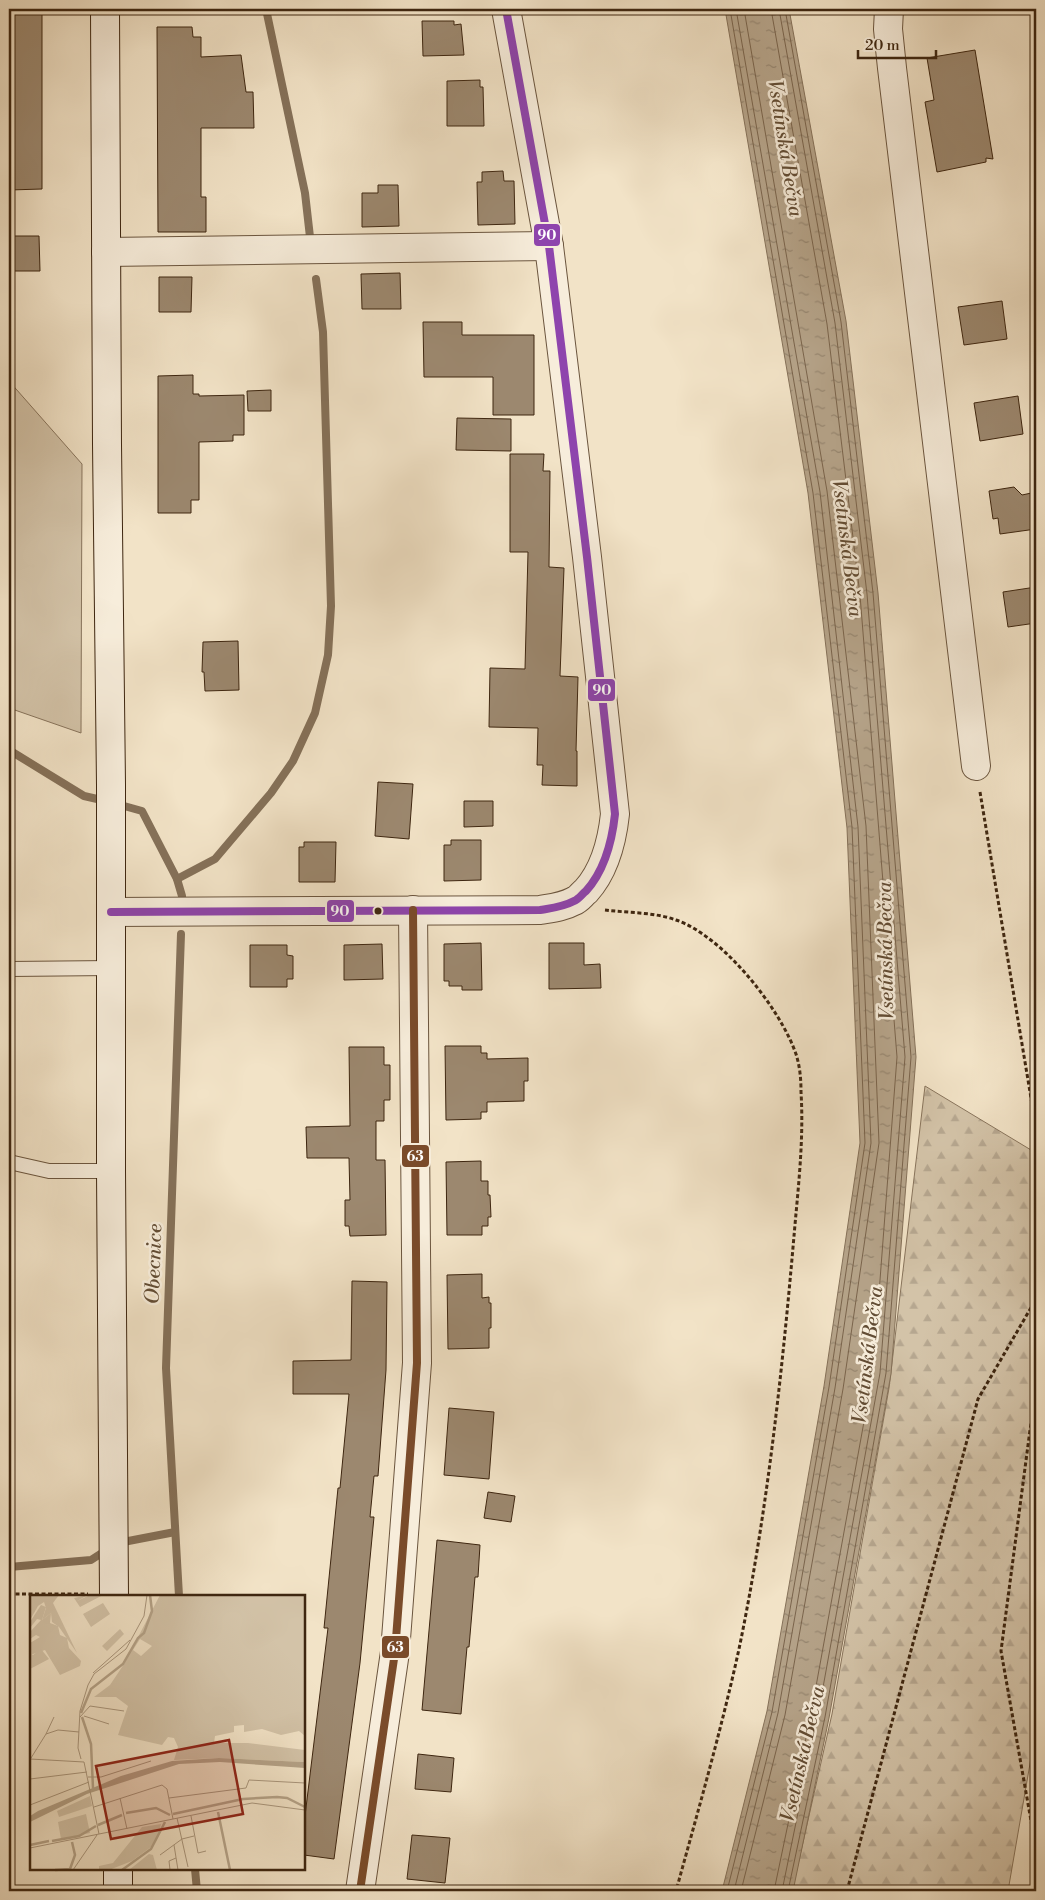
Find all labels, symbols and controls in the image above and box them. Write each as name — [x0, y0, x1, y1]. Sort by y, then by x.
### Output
scale bar — [858, 28, 935, 60]
text: 20 m — [865, 36, 900, 55]
water label: Vsetínská Bečva — [761, 78, 808, 219]
line badge: 90 — [533, 223, 561, 247]
text: 90 — [538, 227, 557, 245]
water label: Vsetínská Bečva — [826, 478, 867, 619]
line badge: 90 — [587, 678, 616, 702]
text: 90 — [593, 682, 612, 700]
water label: Vsetínská Bečva — [873, 881, 900, 1020]
line badge: 90 — [326, 899, 355, 923]
text: 90 — [331, 903, 350, 921]
unlabelled marker — [373, 906, 383, 916]
line badge: 63 — [401, 1144, 430, 1168]
text: 63 — [406, 1148, 424, 1166]
water label: Obecnice — [141, 1223, 168, 1305]
water label: Vsetínská Bečva — [848, 1284, 889, 1425]
inset map — [30, 1595, 305, 1870]
line badge: 63 — [381, 1635, 410, 1659]
text: 63 — [386, 1639, 404, 1657]
water label: Vsetínská Bečva — [776, 1683, 831, 1825]

